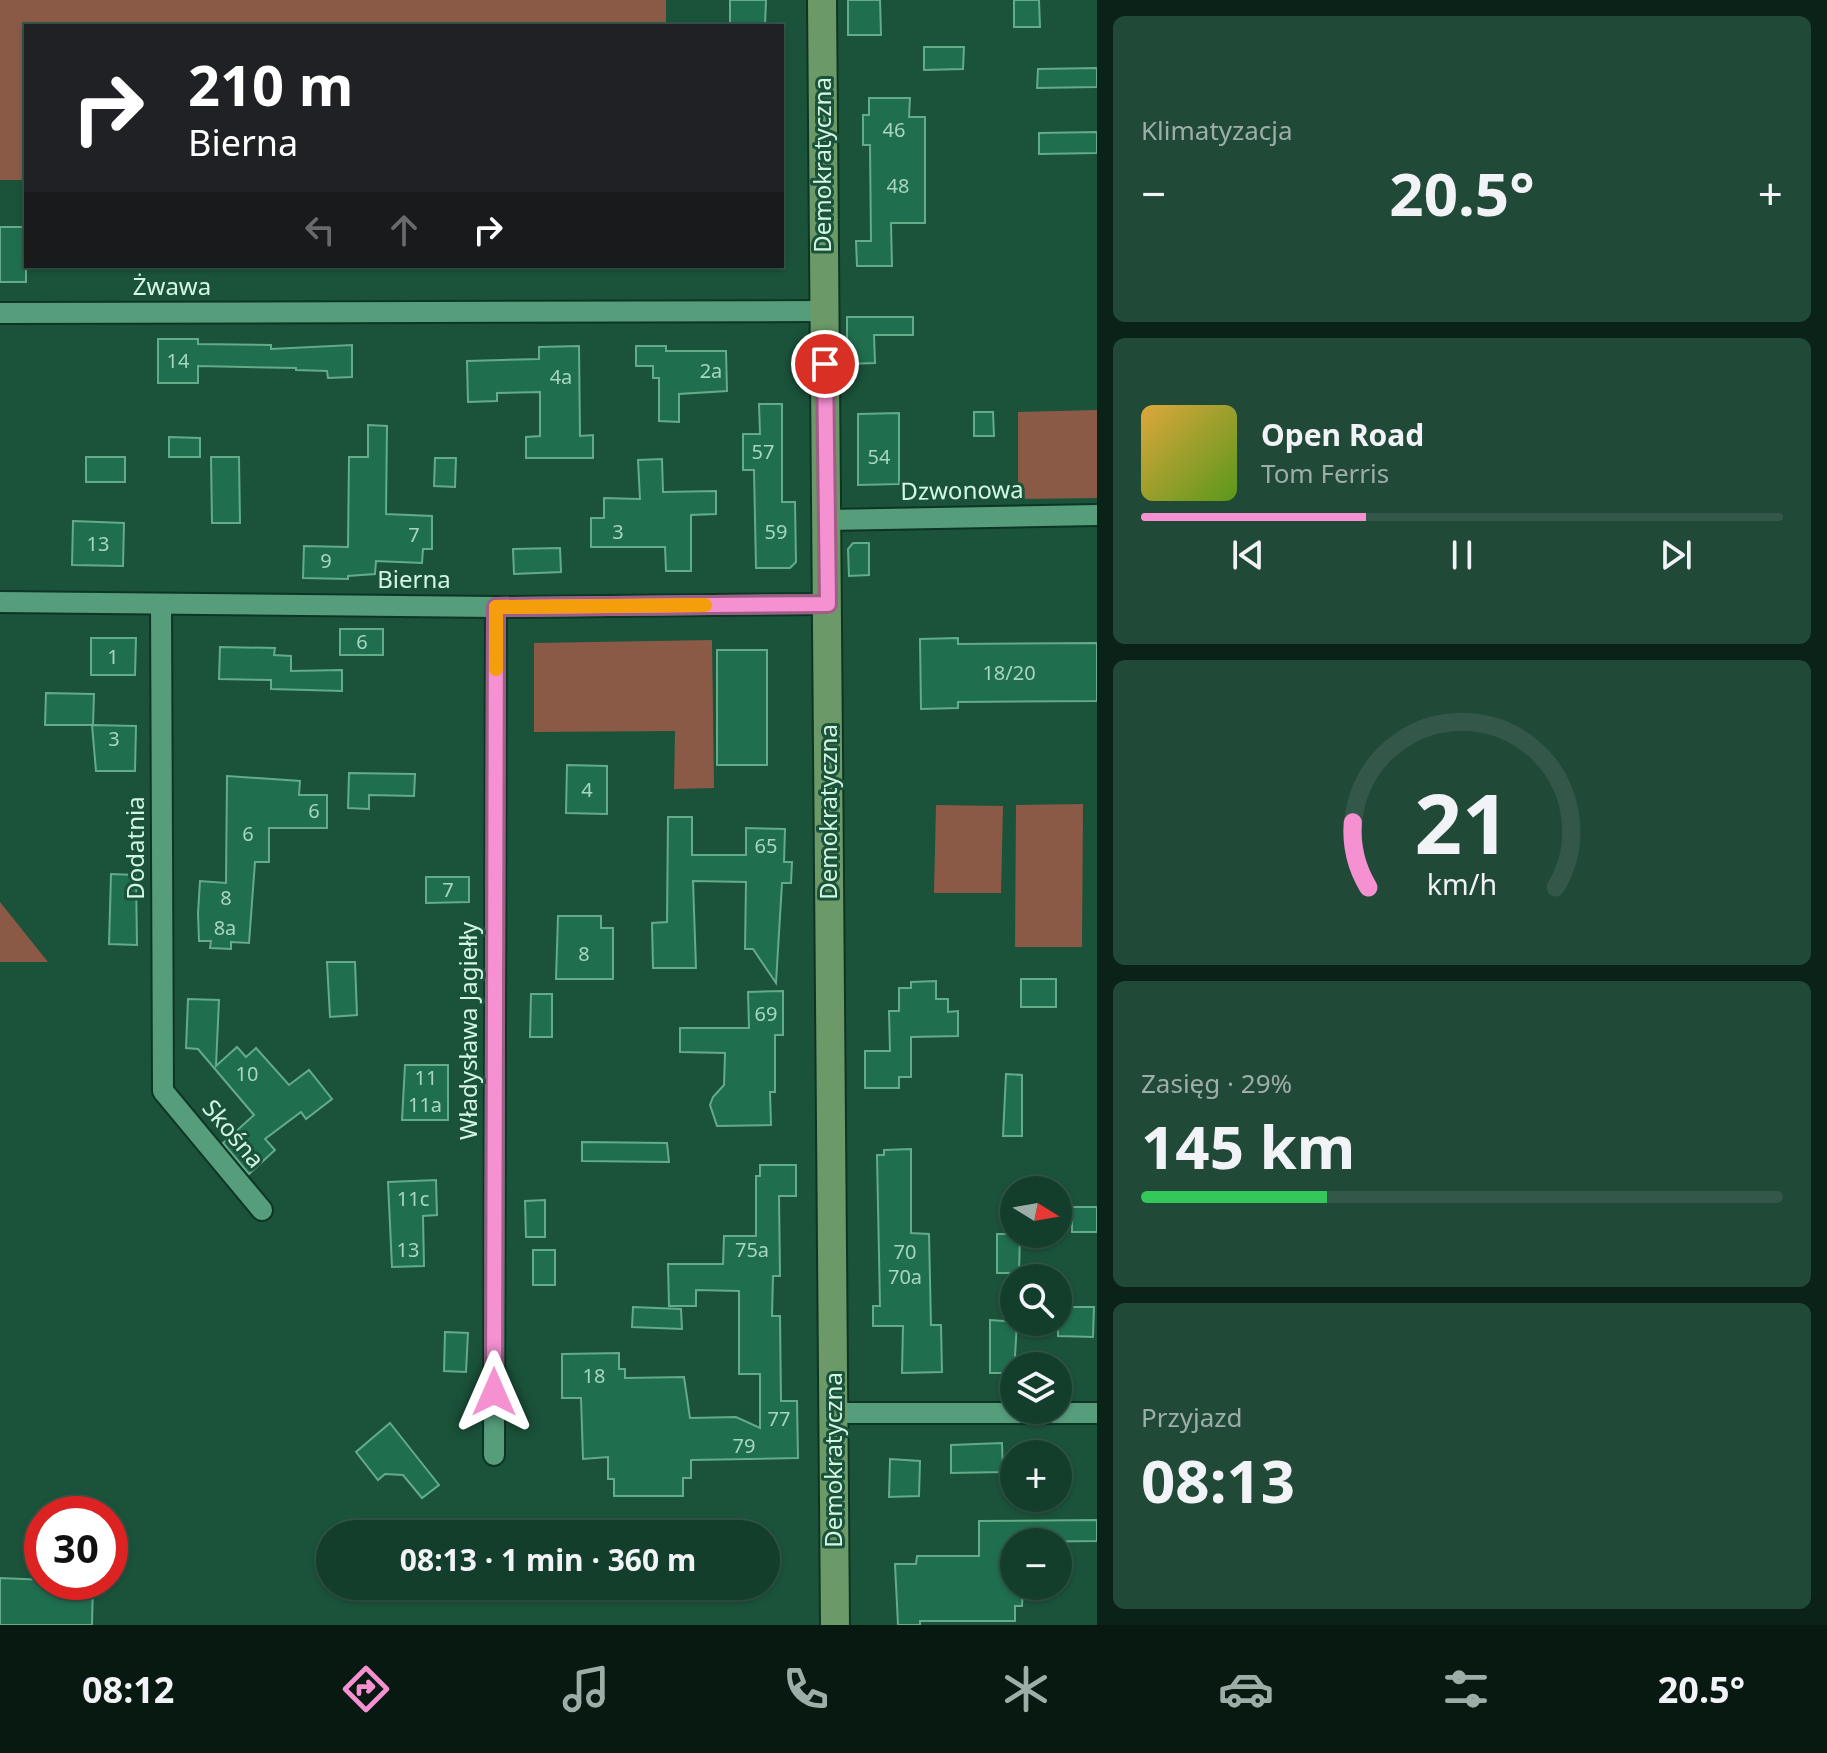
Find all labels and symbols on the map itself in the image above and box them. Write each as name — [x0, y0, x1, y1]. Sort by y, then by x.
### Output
street label: Demokratyczna — [805, 77, 838, 253]
house number: 46 — [883, 116, 905, 143]
house number: 48 — [887, 172, 909, 199]
street label: Żwawa — [133, 269, 211, 302]
pin — [791, 330, 859, 398]
house number: 14 — [167, 347, 190, 374]
house number: 2a — [700, 357, 722, 384]
house number: 4a — [550, 363, 572, 390]
house number: 57 — [752, 438, 774, 465]
house number: 54 — [868, 443, 891, 470]
street label: Dzwonowa — [900, 472, 1024, 507]
house number: 3 — [612, 518, 624, 545]
house number: 59 — [765, 518, 787, 545]
house number: 7 — [408, 521, 420, 548]
house number: 13 — [87, 530, 109, 557]
house number: 9 — [320, 547, 332, 574]
street label: Bierna — [377, 562, 451, 595]
house number: 6 — [356, 628, 368, 655]
house number: 1 — [107, 643, 119, 670]
house number: 18/20 — [982, 659, 1036, 686]
street label: Demokratyczna — [811, 724, 844, 900]
house number: 3 — [108, 725, 120, 752]
house number: 4 — [581, 776, 593, 803]
street label: Dodatnia — [118, 796, 151, 900]
house number: 6 — [308, 797, 320, 824]
house number: 6 — [242, 820, 254, 847]
house number: 65 — [755, 832, 777, 859]
house number: 7 — [442, 876, 454, 903]
house number: 8 — [220, 884, 232, 911]
house number: 8a — [214, 914, 236, 941]
street label: Władysława Jagiełły — [451, 921, 484, 1140]
house number: 8 — [578, 940, 590, 967]
house number: 69 — [755, 1000, 777, 1027]
house number: 10 — [236, 1060, 258, 1087]
house number: 11 — [415, 1064, 437, 1091]
house number: 11a — [408, 1091, 442, 1118]
street label: Skośna — [196, 1092, 273, 1174]
north arrow — [1000, 1176, 1072, 1248]
house number: 11c — [397, 1185, 429, 1212]
house number: 13 — [397, 1236, 419, 1263]
house number: 75a — [735, 1236, 769, 1263]
house number: 70 — [894, 1238, 916, 1265]
house number: 70a — [888, 1263, 922, 1290]
position arrow — [452, 1350, 536, 1434]
house number: 18 — [583, 1362, 605, 1389]
street label: Demokratyczna — [816, 1372, 849, 1548]
house number: 77 — [768, 1405, 790, 1432]
house number: 79 — [733, 1432, 755, 1459]
speed limit sign: 30 — [24, 1496, 128, 1600]

